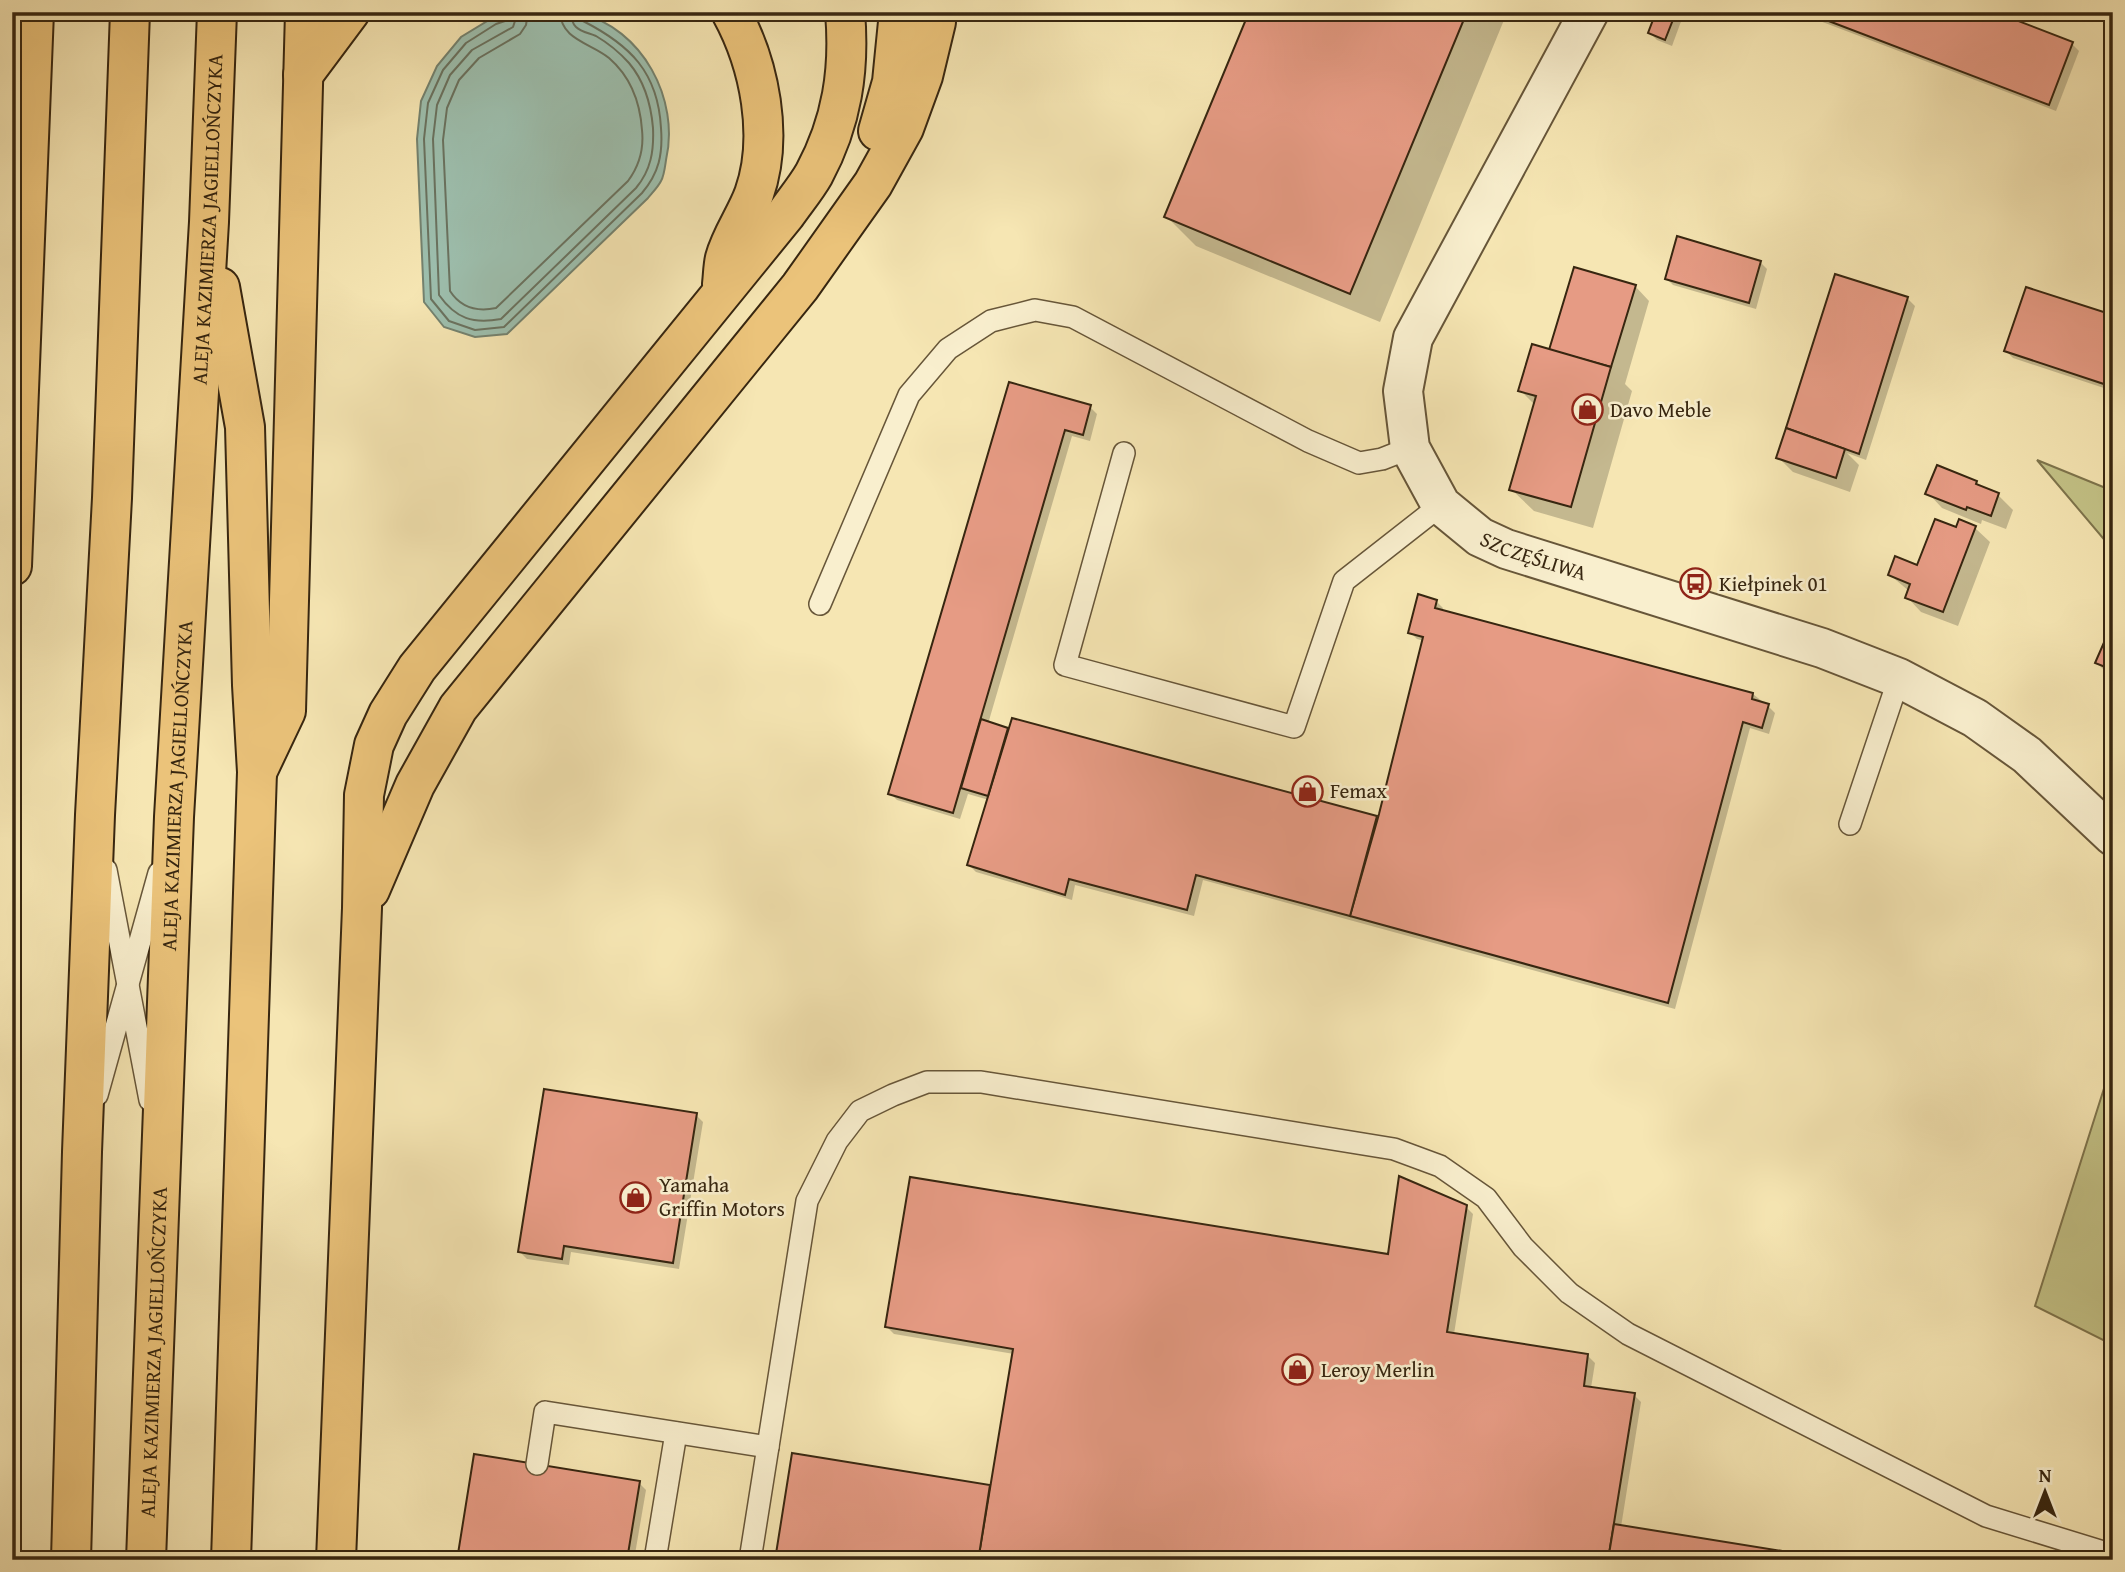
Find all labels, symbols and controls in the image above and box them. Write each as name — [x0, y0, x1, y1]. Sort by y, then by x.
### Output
street label: ALEJA KAZIMIERZA JAGIELLOŃCZYKA — [183, 53, 230, 386]
shop icon: Davo Meble — [1570, 393, 1604, 427]
place label: Davo Meble — [1610, 394, 1712, 425]
street label: SZCZĘŚLIWA — [1475, 523, 1591, 588]
bus stop icon: Kiełpinek 01 — [1679, 567, 1713, 601]
place label: Kiełpinek 01 — [1719, 568, 1828, 599]
street label: ALEJA KAZIMIERZA JAGIELLOŃCZYKA — [153, 619, 201, 952]
shop icon: Femax — [1290, 774, 1324, 808]
place label: Femax — [1330, 775, 1387, 806]
place label: Yamaha Griffin Motors — [659, 1169, 785, 1224]
shop icon: Yamaha Griffin Motors — [619, 1180, 653, 1214]
street label: ALEJA KAZIMIERZA JAGIELLOŃCZYKA — [132, 1186, 175, 1518]
shop icon: Leroy Merlin — [1281, 1353, 1315, 1387]
place label: Leroy Merlin — [1321, 1354, 1435, 1385]
north arrow — [2010, 1456, 2080, 1526]
text: N — [2039, 1461, 2052, 1489]

